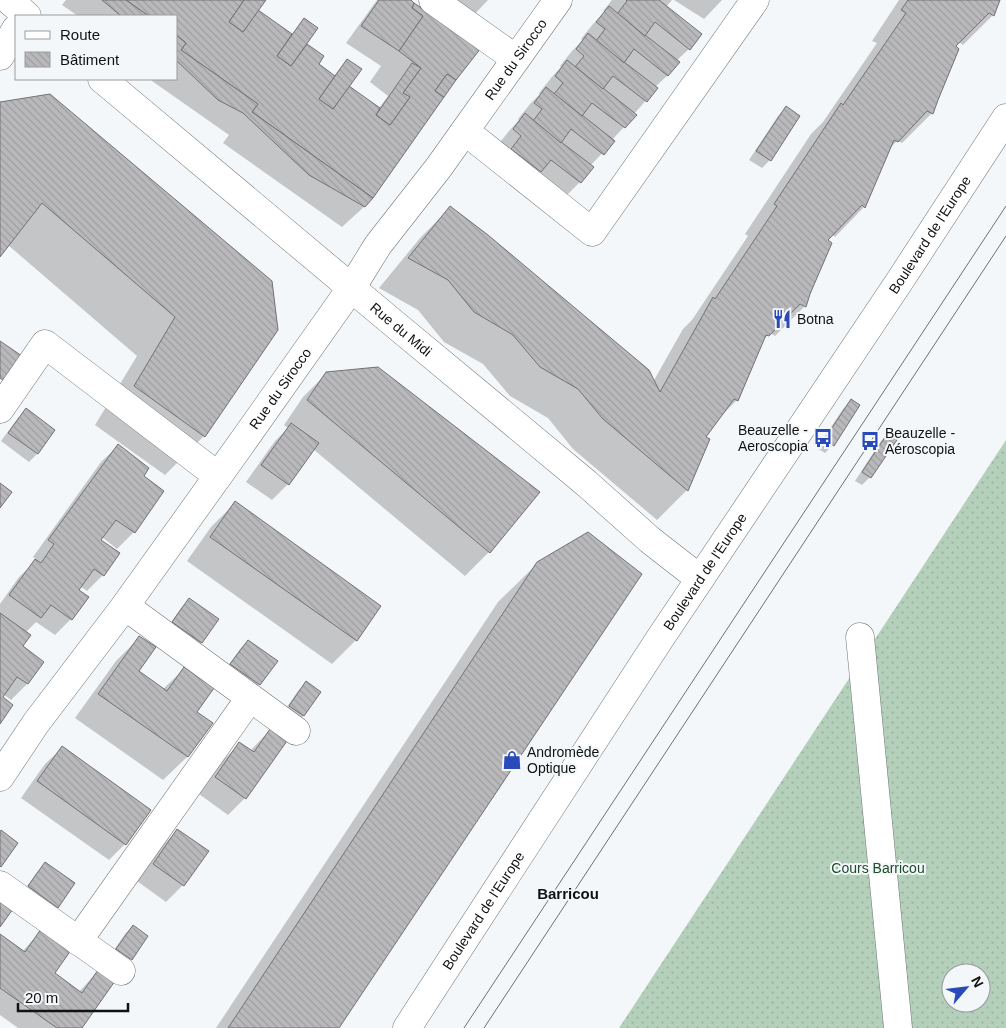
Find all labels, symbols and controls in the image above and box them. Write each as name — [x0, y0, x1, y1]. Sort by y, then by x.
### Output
legend — [15, 15, 178, 80]
street label: Rue du Sirocco — [481, 16, 550, 103]
text: Route — [60, 26, 100, 43]
text: Bâtiment — [60, 51, 120, 68]
street label: Boulevard de l'Europe — [885, 173, 974, 297]
street label: Rue du Midi — [367, 299, 435, 359]
restaurant icon: Botna — [771, 308, 793, 330]
place label: Botna — [797, 311, 834, 327]
street label: Rue du Sirocco — [246, 345, 314, 432]
place label: Beauzelle - Aeroscopia — [738, 422, 808, 454]
place label: Beauzelle - Aéroscopia — [885, 425, 955, 457]
bus stop icon: Beauzelle - Aeroscopia — [812, 427, 834, 449]
bus stop icon: Beauzelle - Aéroscopia — [859, 430, 881, 452]
street label: Boulevard de l'Europe — [660, 510, 750, 633]
place label: Andromède Optique — [527, 744, 600, 776]
shop icon: Andromède Optique — [501, 749, 523, 771]
street label: Boulevard de l'Europe — [439, 848, 528, 973]
park label: Cours Barricou — [831, 860, 925, 876]
district label: Barricou — [537, 885, 599, 902]
north arrow — [941, 963, 991, 1013]
text: N — [968, 974, 987, 990]
scale bar — [18, 980, 128, 1012]
text: 20 m — [25, 989, 58, 1006]

